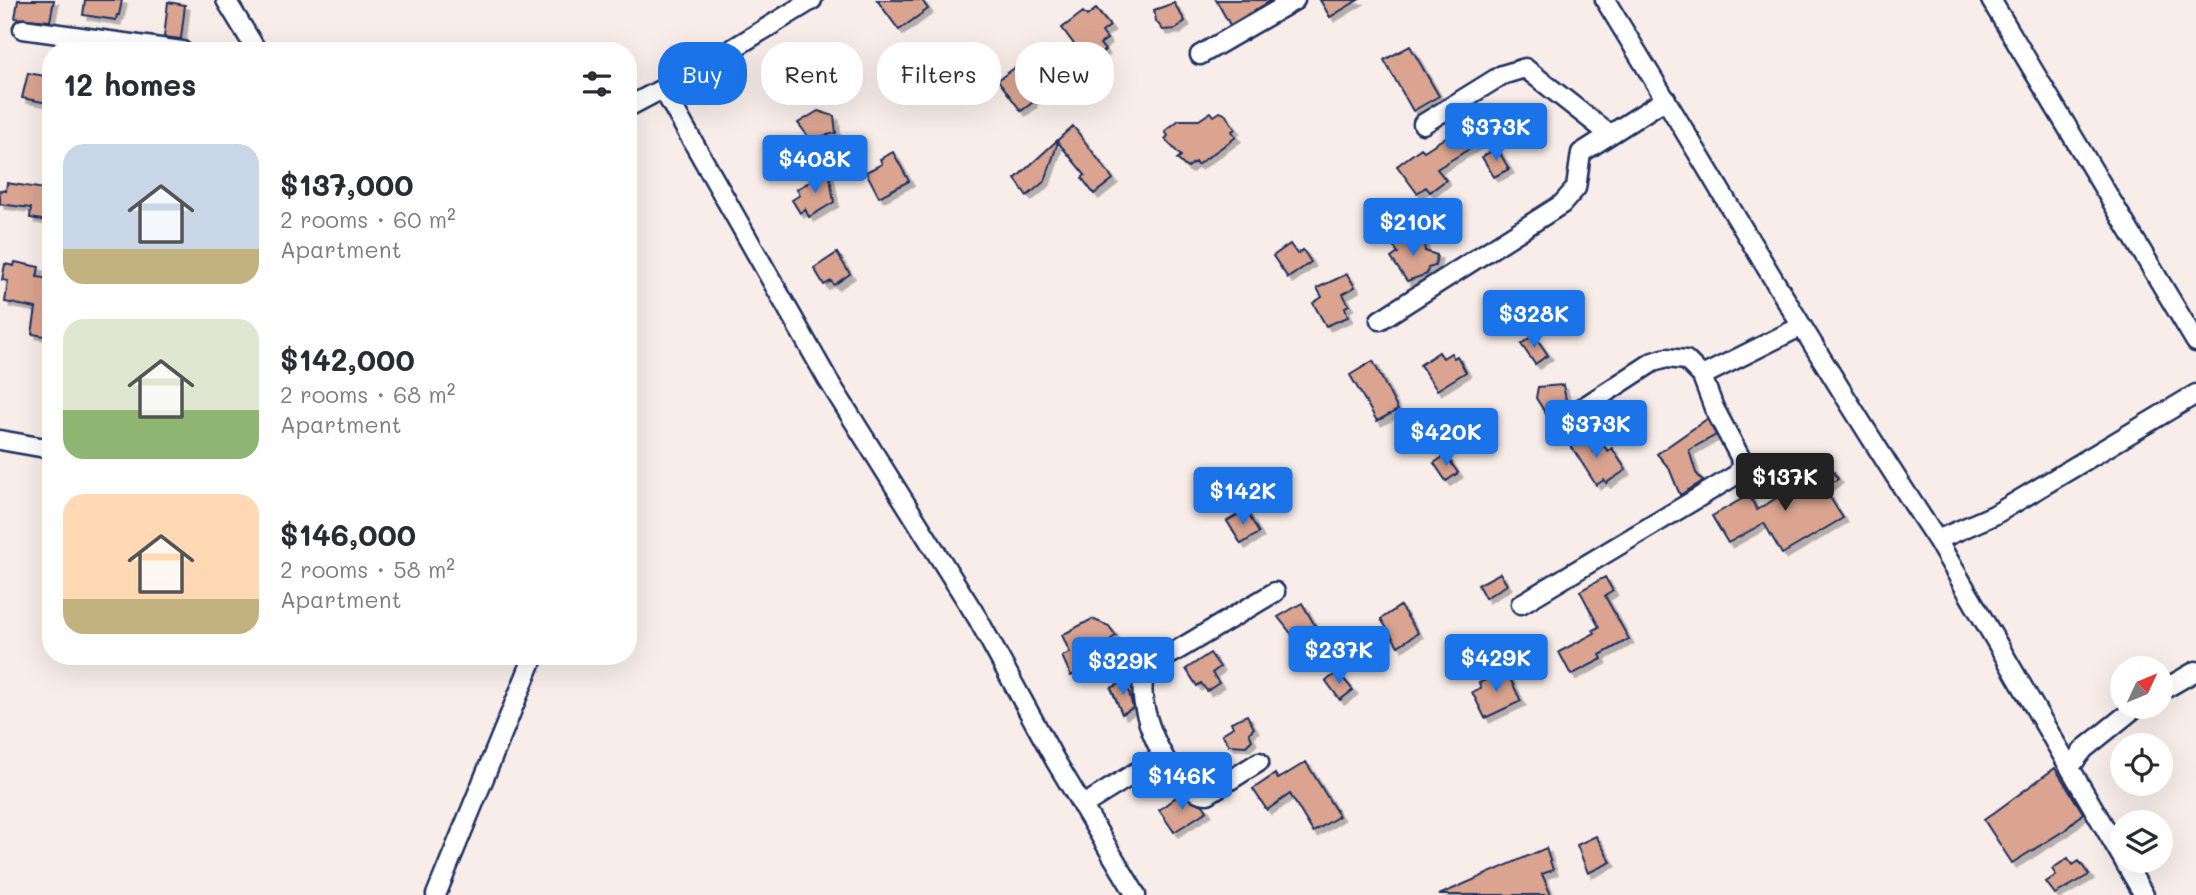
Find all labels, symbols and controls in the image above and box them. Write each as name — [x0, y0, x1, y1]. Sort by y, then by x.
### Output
chip: Buy — [658, 42, 747, 105]
chip: Rent — [761, 42, 863, 105]
chip: Filters — [877, 42, 1001, 105]
chip: New — [1015, 42, 1114, 105]
text: 12 homes — [63, 64, 196, 104]
icon: filters — [578, 65, 616, 103]
pin: $373K — [1447, 104, 1545, 163]
text: $373K — [1461, 111, 1531, 141]
pin: $408K — [766, 136, 864, 195]
text: $408K — [779, 143, 851, 173]
text: $137,000 — [280, 164, 414, 204]
icon: home — [119, 172, 203, 256]
pin: $210K — [1364, 198, 1462, 258]
text: 2 rooms · 60 m² — [280, 204, 456, 234]
text: $210K — [1379, 206, 1447, 236]
text: Apartment — [280, 234, 402, 264]
pin: $328K — [1485, 290, 1583, 350]
text: $328K — [1499, 298, 1569, 328]
text: $142,000 — [280, 339, 415, 379]
icon: home — [119, 347, 203, 431]
text: 2 rooms · 68 m² — [280, 379, 455, 409]
pin: $373K — [1547, 400, 1645, 460]
pin: $420K — [1397, 408, 1495, 468]
text: $373K — [1561, 408, 1631, 438]
text: Apartment — [280, 409, 402, 439]
text: $420K — [1410, 416, 1482, 446]
pin: $137K — [1736, 454, 1834, 513]
text: $137K — [1752, 461, 1818, 491]
pin: $142K — [1194, 468, 1292, 527]
text: $142K — [1210, 475, 1276, 505]
text: $146,000 — [280, 514, 416, 554]
icon: home — [119, 522, 203, 606]
text: 2 rooms · 58 m² — [280, 554, 455, 584]
text: Apartment — [280, 584, 402, 614]
pin: $237K — [1290, 626, 1388, 686]
text: $237K — [1305, 634, 1373, 664]
pin: $429K — [1447, 634, 1545, 694]
pin: $329K — [1074, 638, 1172, 697]
text: $429K — [1461, 642, 1531, 672]
text: $329K — [1088, 645, 1158, 675]
north arrow — [2110, 656, 2174, 719]
map controls — [2110, 656, 2173, 873]
button: locate — [2110, 733, 2173, 796]
pin: $146K — [1133, 752, 1231, 812]
text: $146K — [1148, 760, 1216, 790]
button: layers — [2110, 810, 2173, 873]

